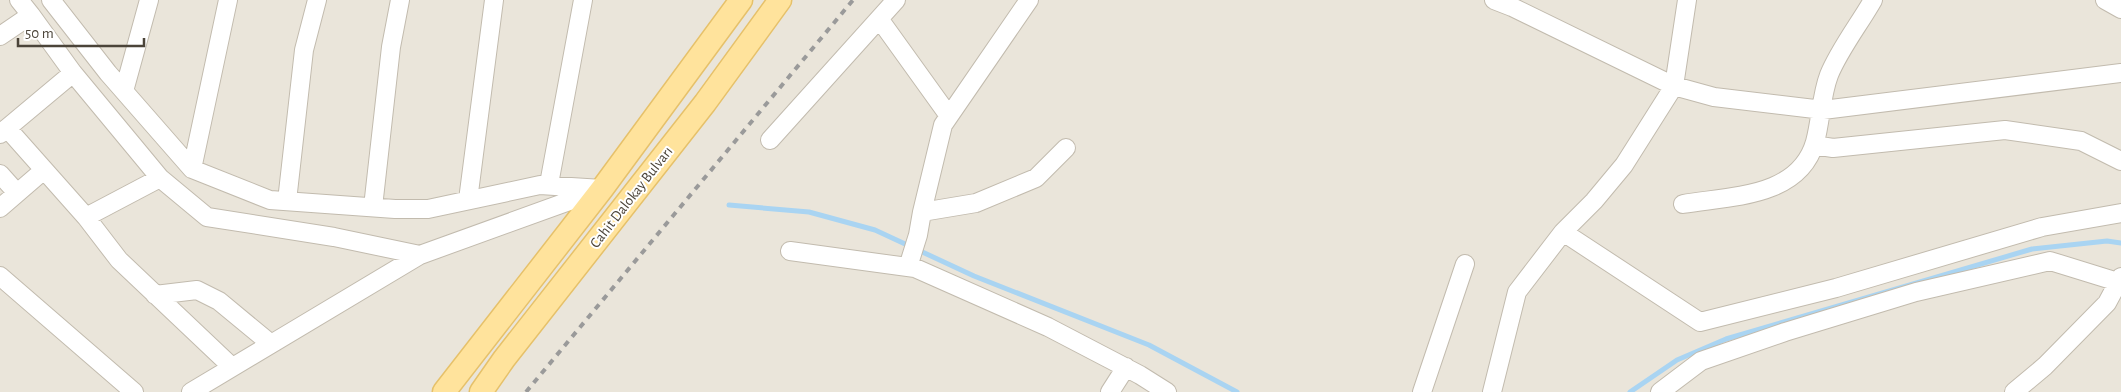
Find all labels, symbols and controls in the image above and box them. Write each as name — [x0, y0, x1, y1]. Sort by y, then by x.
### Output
scale bar — [18, 15, 144, 47]
text: 50 m — [25, 26, 54, 41]
street label: Cahit Dalokay Bulvarı — [587, 144, 675, 251]

